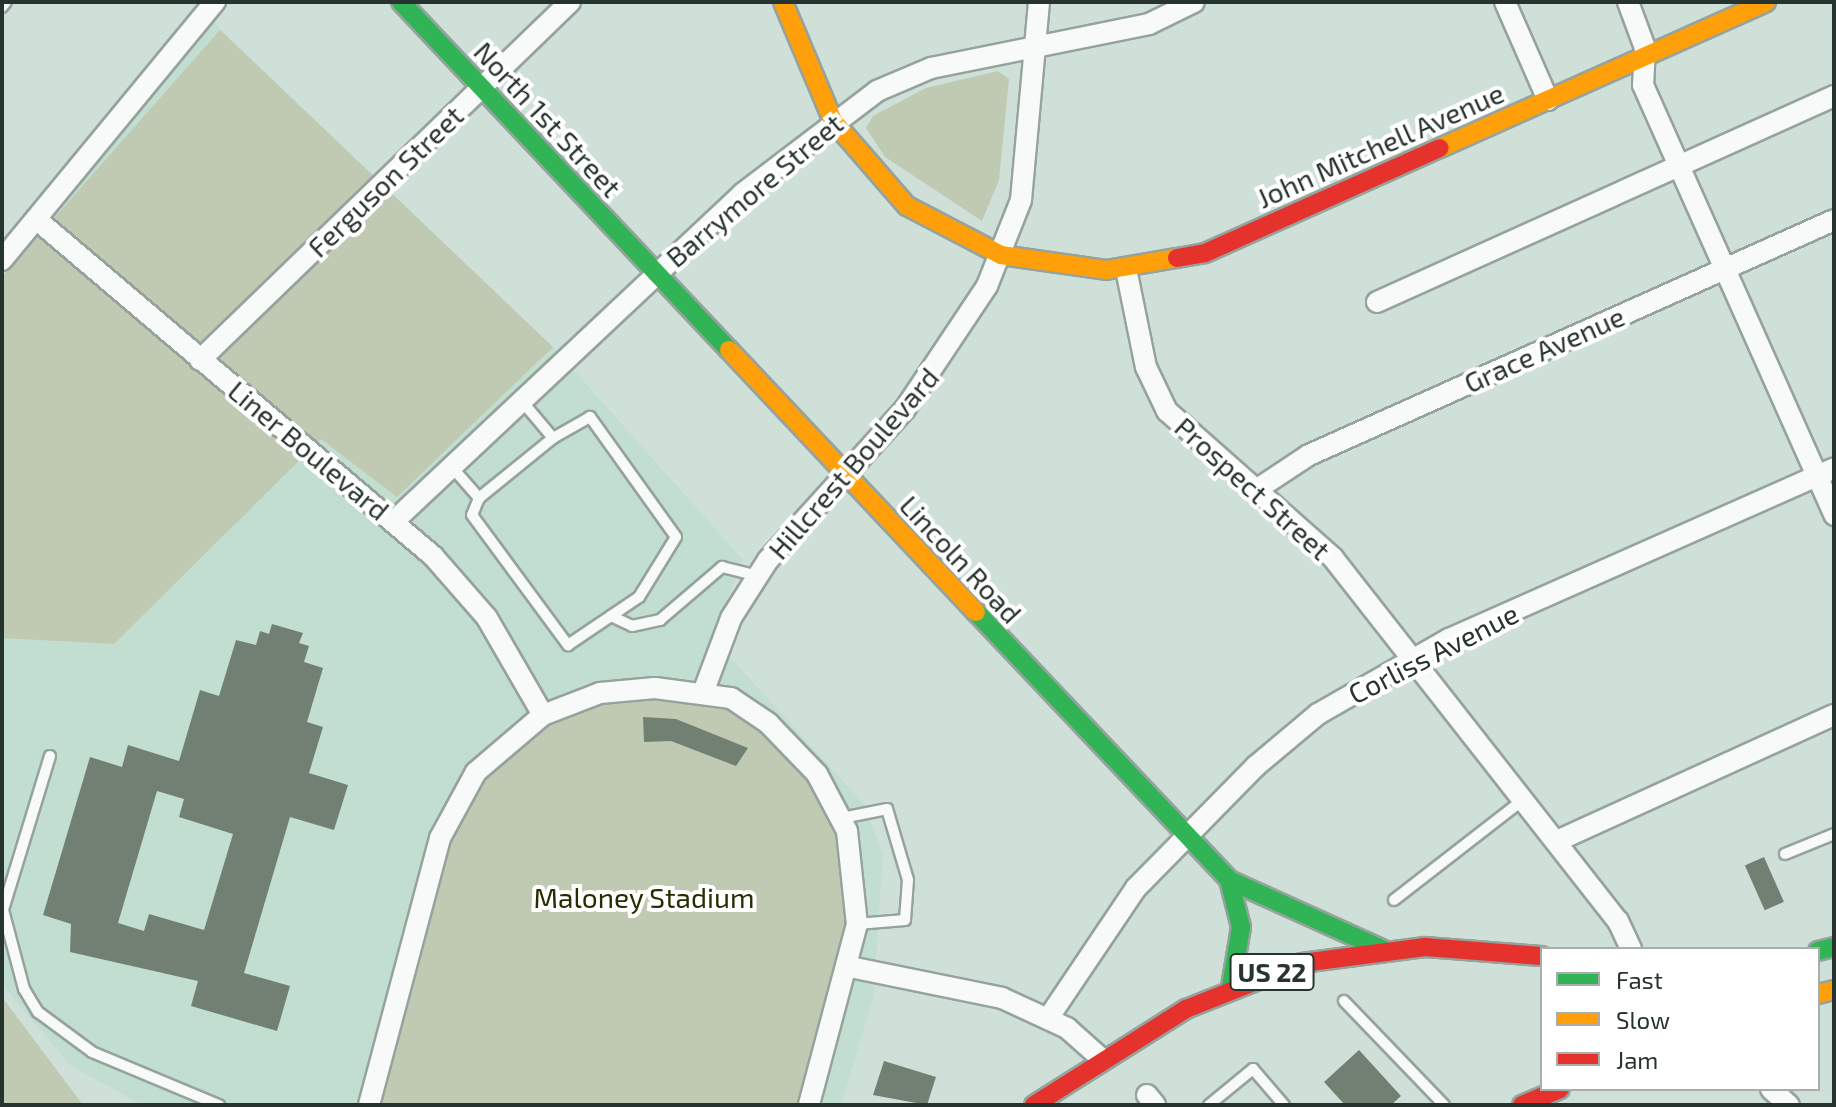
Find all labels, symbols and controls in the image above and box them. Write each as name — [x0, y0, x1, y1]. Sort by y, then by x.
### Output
street label: North 1st Street — [467, 34, 629, 204]
street label: John Mitchell Avenue — [1251, 75, 1509, 215]
street label: Ferguson Street — [300, 98, 470, 264]
street label: Barrymore Street — [659, 106, 849, 274]
street label: Grace Avenue — [1458, 299, 1630, 399]
street label: Hillcrest Boulevard — [761, 360, 945, 566]
street label: Liner Boulevard — [222, 373, 396, 527]
street label: Prospect Street — [1168, 410, 1338, 566]
street label: Lincoln Road — [893, 488, 1029, 630]
street label: Corliss Avenue — [1342, 596, 1524, 710]
park label: Maloney Stadium — [533, 880, 755, 914]
legend — [1540, 947, 1820, 1091]
road number: US 22 — [1228, 950, 1316, 994]
text: Fast — [1616, 965, 1663, 994]
text: Slow — [1616, 1005, 1670, 1034]
text: Jam — [1616, 1045, 1658, 1074]

